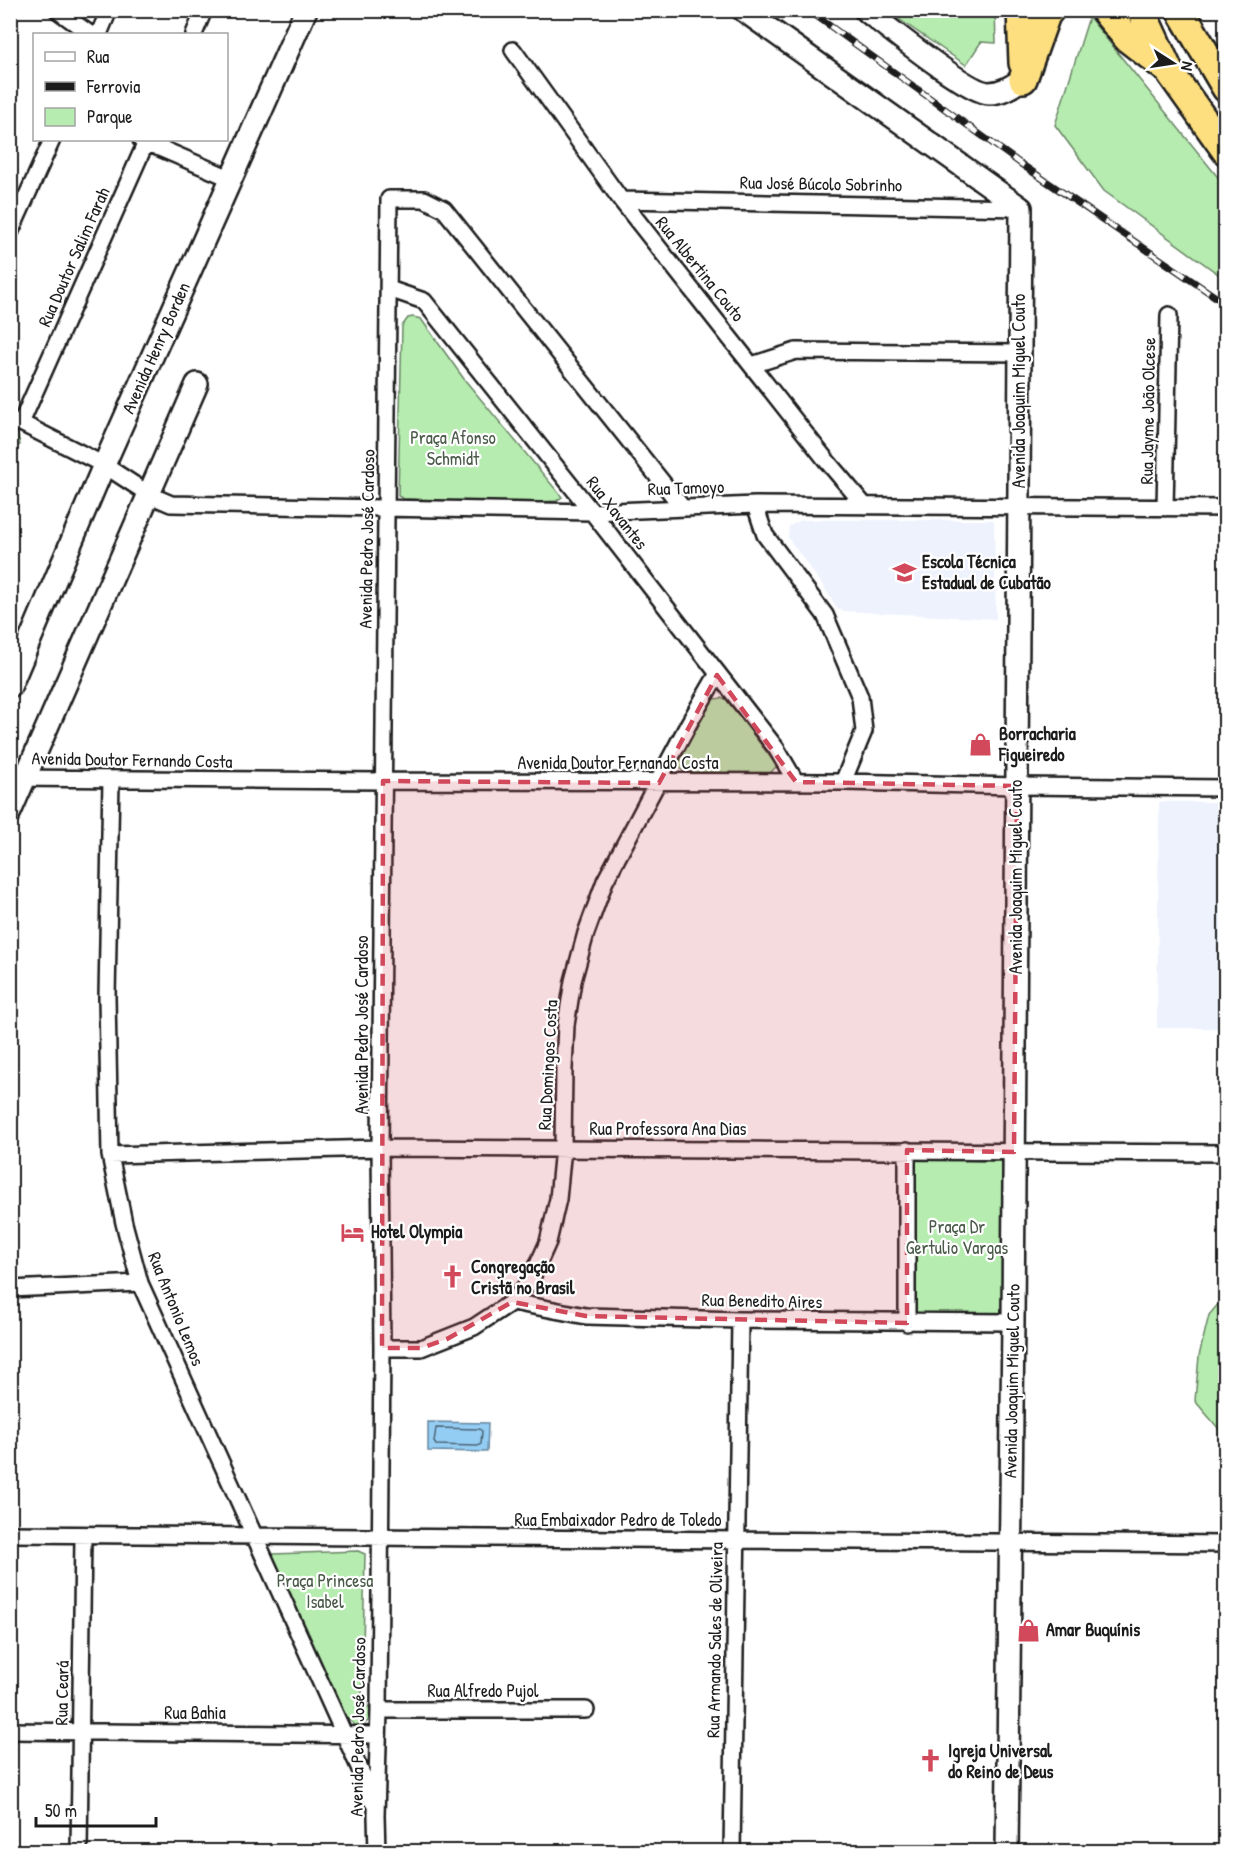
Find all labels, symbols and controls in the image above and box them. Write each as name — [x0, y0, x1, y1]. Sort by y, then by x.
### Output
legend — [33, 33, 228, 141]
north arrow — [1143, 33, 1203, 93]
text: Rua — [87, 44, 109, 69]
text: N — [1176, 60, 1199, 73]
text: Ferrovia — [86, 74, 140, 99]
text: Parque — [87, 104, 132, 129]
street label: Rua José Búcolo Sobrinho — [740, 170, 902, 197]
street label: Rua Doutor Salim Farah — [32, 183, 116, 330]
street label: Rua Albertina Couto — [650, 211, 751, 327]
street label: Avenida Henry Borden — [115, 278, 196, 418]
street label: Avenida Joaquim Miguel Couto — [1006, 294, 1031, 488]
street label: Rua Jayme João Olcese — [1134, 337, 1161, 485]
park label: Praça Afonso Schmidt — [410, 425, 496, 471]
street label: Avenida Pedro José Cardoso — [352, 449, 381, 629]
street label: Rua Xavantes — [581, 471, 654, 555]
street label: Rua Tamoyo — [647, 474, 725, 501]
place label: Escola Técnica Estadual de Cubatão — [922, 549, 1051, 595]
school or university icon: Escola Técnica Estadual de Cubatão — [891, 559, 917, 585]
place label: Borracharia Figueiredo — [998, 721, 1077, 768]
shop icon: Borracharia Figueiredo — [968, 731, 994, 757]
street label: Avenida Doutor Fernando Costa — [31, 745, 233, 774]
street label: Avenida Doutor Fernando Costa — [518, 750, 718, 775]
street label: Avenida Joaquim Miguel Couto — [1003, 780, 1028, 974]
street label: Avenida Pedro José Cardoso — [349, 935, 374, 1115]
street label: Rua Domingos Costa — [532, 999, 563, 1131]
street label: Rua Professora Ana Dias — [590, 1116, 747, 1141]
park label: Praça Dr Gertulio Vargas — [906, 1214, 1008, 1260]
hotel icon: Hotel Olympia — [340, 1219, 366, 1245]
place label: Hotel Olympia — [371, 1219, 463, 1245]
street label: Rua Antonio Lemos — [142, 1248, 211, 1370]
place label: Congregação Cristã no Brasil — [471, 1254, 576, 1300]
church icon: Congregação Cristã no Brasil — [440, 1264, 466, 1290]
street label: Avenida Joaquim Miguel Couto — [997, 1284, 1026, 1478]
street label: Rua Benedito Aires — [701, 1287, 823, 1314]
street label: Rua Embaixador Pedro de Toledo — [514, 1507, 722, 1532]
street label: Rua Armando Sales de Oliveira — [700, 1542, 729, 1738]
park label: Praça Princesa Isabel — [277, 1568, 373, 1614]
shop icon: Amar Buquínis — [1015, 1617, 1041, 1643]
place label: Amar Buquínis — [1046, 1617, 1140, 1643]
street label: Avenida Pedro José Cardoso — [343, 1637, 372, 1817]
street label: Rua Ceará — [48, 1660, 75, 1726]
street label: Rua Alfredo Pujol — [427, 1678, 539, 1703]
street label: Rua Bahia — [164, 1700, 226, 1725]
place label: Igreja Universal do Reino de Deus — [948, 1738, 1054, 1784]
church icon: Igreja Universal do Reino de Deus — [917, 1748, 943, 1774]
scale bar — [36, 1790, 156, 1828]
text: 50 m — [45, 1798, 77, 1823]

